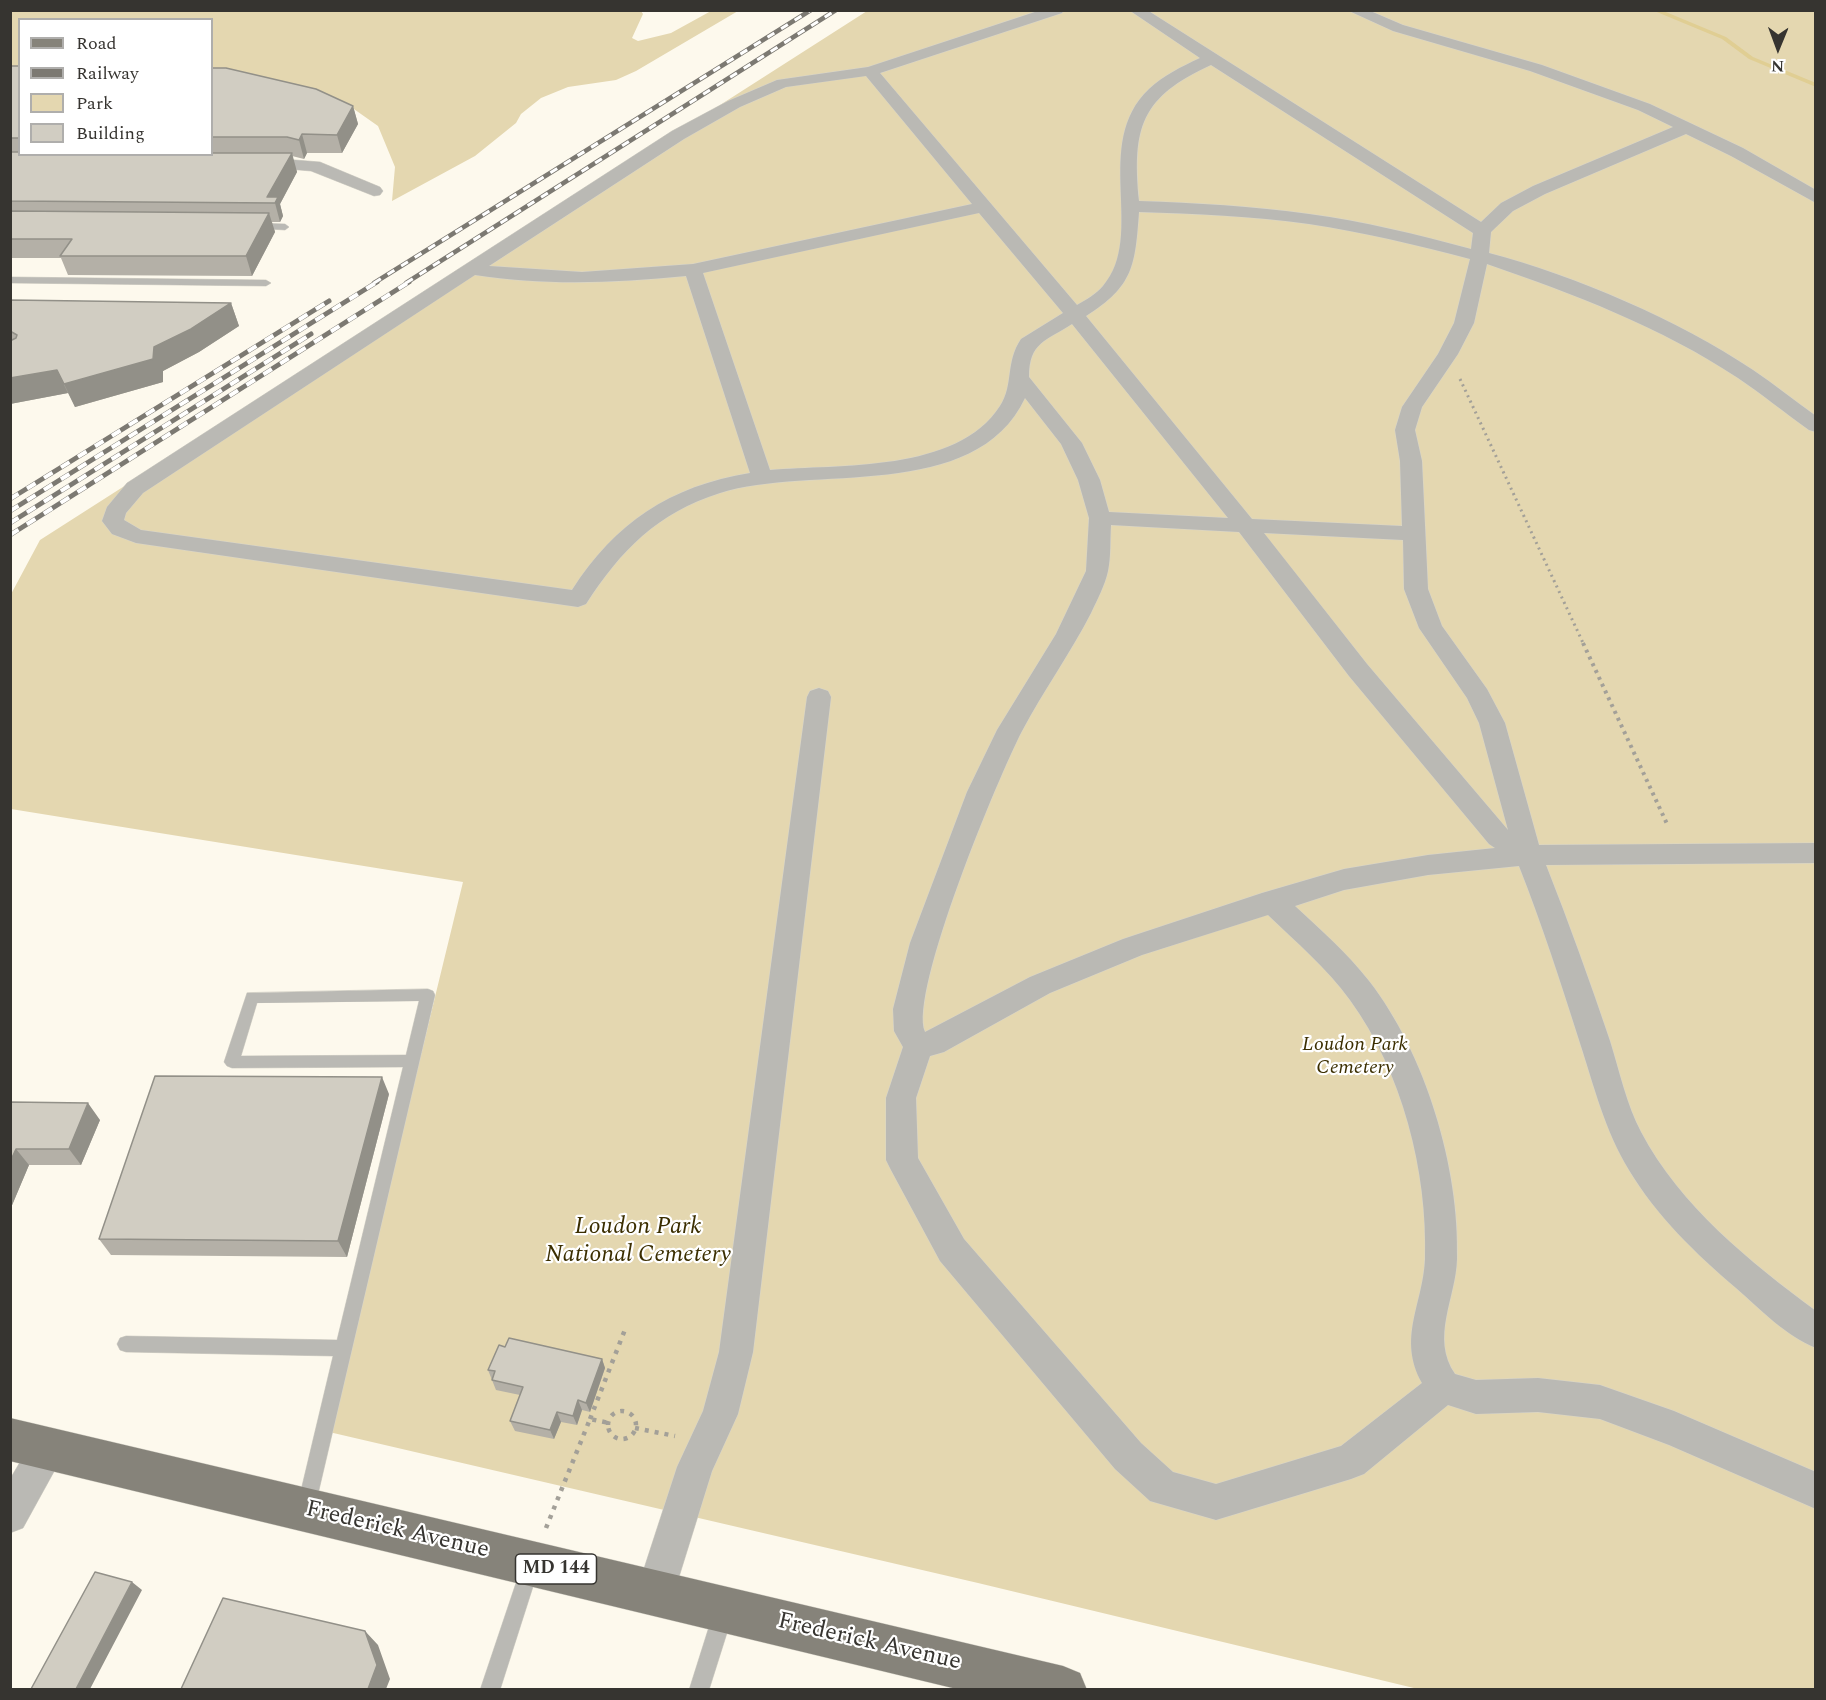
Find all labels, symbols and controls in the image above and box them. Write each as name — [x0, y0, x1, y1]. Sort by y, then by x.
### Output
legend — [18, 18, 213, 156]
north arrow — [1748, 18, 1808, 78]
text: Road — [76, 30, 117, 57]
text: N — [1771, 54, 1784, 78]
text: Railway — [76, 60, 139, 87]
text: Park — [76, 90, 113, 117]
text: Building — [76, 120, 145, 147]
park label: Loudon Park Cemetery — [1302, 1034, 1408, 1081]
park label: Loudon Park National Cemetery — [545, 1214, 731, 1270]
street label: Frederick Avenue — [302, 1496, 492, 1566]
road number: MD 144 — [516, 1554, 596, 1584]
street label: Frederick Avenue — [774, 1608, 964, 1678]

